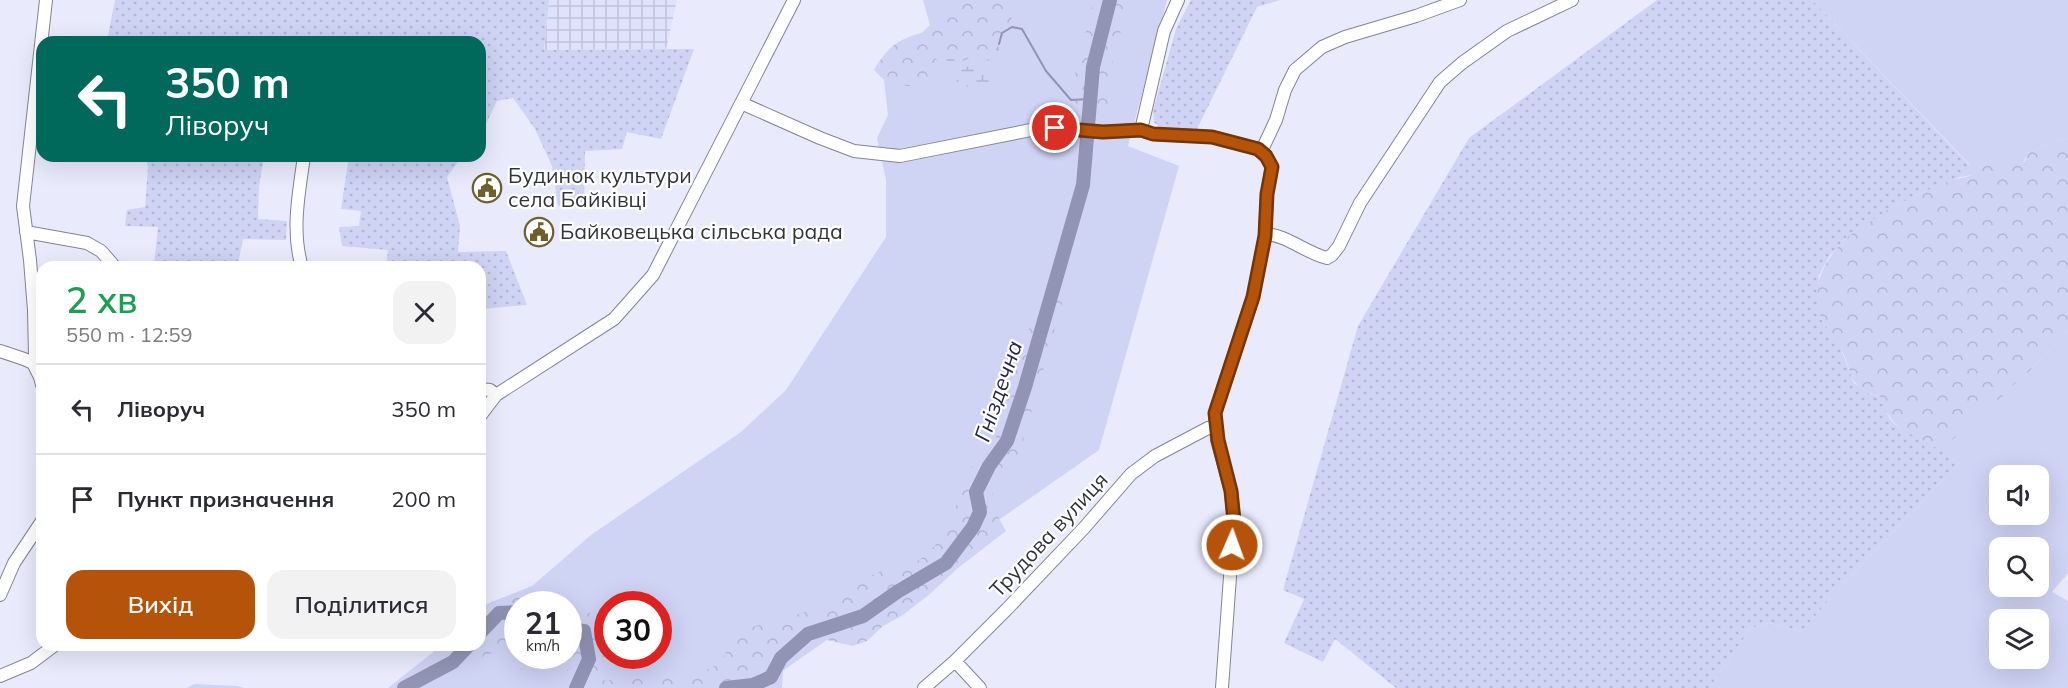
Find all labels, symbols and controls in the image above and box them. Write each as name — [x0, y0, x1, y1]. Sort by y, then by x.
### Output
text: 350 m — [165, 56, 290, 109]
icon: left — [66, 60, 144, 138]
pin — [1029, 102, 1080, 153]
text: Ліворуч — [165, 108, 269, 142]
icon: arrive — [1038, 111, 1071, 144]
place label: Будинок культури села Байківці — [508, 162, 692, 212]
public building icon: Будинок культури села Байківці — [471, 172, 503, 204]
public building icon: Байковецька сільська рада — [523, 216, 555, 248]
place label: Байковецька сільська рада — [560, 218, 843, 244]
text: 2 хв — [66, 277, 138, 322]
button: close — [393, 281, 456, 344]
text: 550 m · 12:59 — [66, 322, 192, 347]
water label: Гніздечна — [968, 337, 1028, 445]
icon: left — [66, 393, 99, 426]
text: Ліворуч — [117, 395, 205, 423]
text: 350 m — [391, 395, 456, 423]
map controls — [1989, 465, 2049, 669]
button: sound — [1989, 465, 2049, 525]
street label: Трудова вулиця — [984, 466, 1113, 602]
icon: arrive — [66, 483, 99, 516]
text: Пункт призначення — [117, 485, 334, 513]
text: 200 m — [391, 485, 456, 513]
position arrow — [1200, 513, 1264, 577]
button: search — [1989, 537, 2049, 597]
button: Вихід — [66, 570, 255, 639]
button: Поділитися — [267, 570, 456, 639]
speed limit sign: 30 — [594, 591, 672, 669]
text: 21 — [525, 604, 561, 642]
button: layers — [1989, 609, 2049, 669]
text: km/h — [526, 636, 560, 655]

